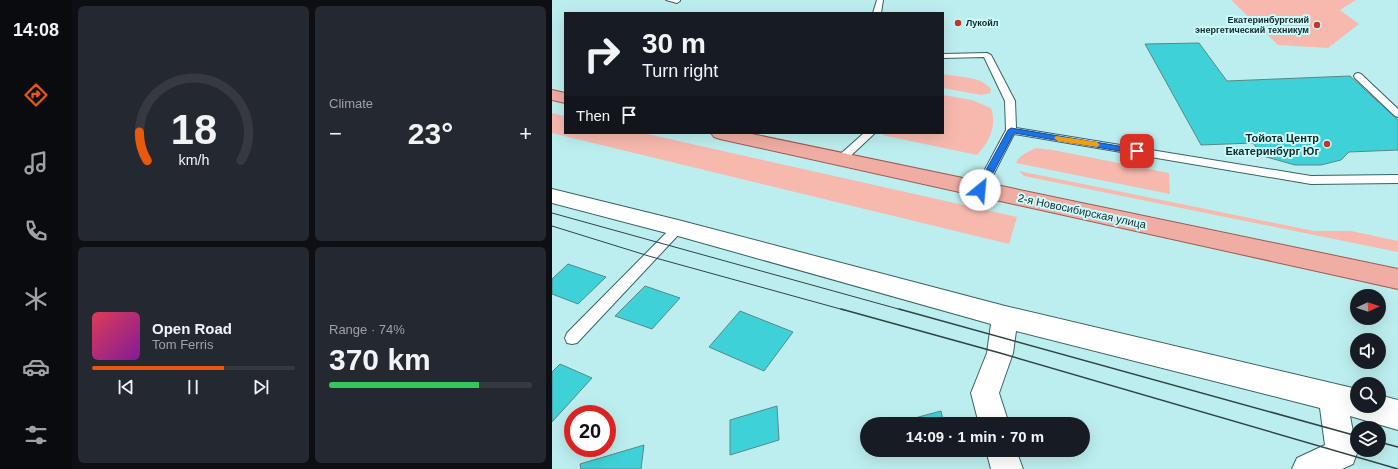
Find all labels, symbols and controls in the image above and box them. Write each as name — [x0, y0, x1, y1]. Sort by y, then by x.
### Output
place label: Екатеринбургский энергетический техникум — [1195, 15, 1309, 35]
marker: Лукойл — [953, 18, 963, 28]
place label: Лукойл — [966, 18, 999, 28]
text: 14:08 — [13, 20, 59, 40]
marker: Екатеринбургский энергетический техникум — [1312, 20, 1322, 30]
icon: right — [576, 28, 628, 80]
text: 30 m — [642, 28, 706, 59]
text: Turn right — [642, 61, 718, 81]
icon: directions — [22, 81, 50, 109]
text: Climate — [329, 96, 373, 111]
icon: arrive — [618, 104, 640, 126]
text: 18 — [170, 106, 217, 153]
text: Then — [576, 107, 610, 124]
text: 23° — [408, 117, 453, 150]
text: − — [329, 121, 342, 146]
text: + — [519, 121, 532, 146]
place label: Тойота Центр Екатеринбург Юг — [1226, 132, 1319, 157]
pin — [1120, 134, 1154, 168]
marker: Тойота Центр Екатеринбург Юг — [1322, 139, 1332, 149]
icon: arrive — [1126, 140, 1148, 162]
icon: music — [22, 149, 50, 177]
text: km/h — [178, 152, 209, 168]
position arrow — [959, 169, 1001, 211]
street label: 2-я Новосибирская улица — [1017, 192, 1148, 231]
icon: phone — [22, 217, 50, 245]
icon: climate — [22, 285, 50, 313]
north arrow — [1350, 289, 1386, 325]
map controls — [1350, 289, 1386, 457]
text: Open Road — [152, 320, 232, 337]
text: Range · 74% — [329, 322, 405, 337]
button: sound — [1350, 333, 1386, 369]
text: Tom Ferris — [152, 337, 213, 352]
text: 370 km — [329, 343, 431, 376]
icon: car — [22, 353, 50, 381]
icon: previous — [115, 376, 137, 398]
icon: pause — [182, 376, 204, 398]
icon: next — [250, 376, 272, 398]
button: search — [1350, 377, 1386, 413]
speed limit sign: 20 — [564, 405, 616, 457]
icon: filters — [22, 421, 50, 449]
button: layers — [1350, 421, 1386, 457]
text: 14:09 · 1 min · 70 m — [906, 428, 1044, 445]

